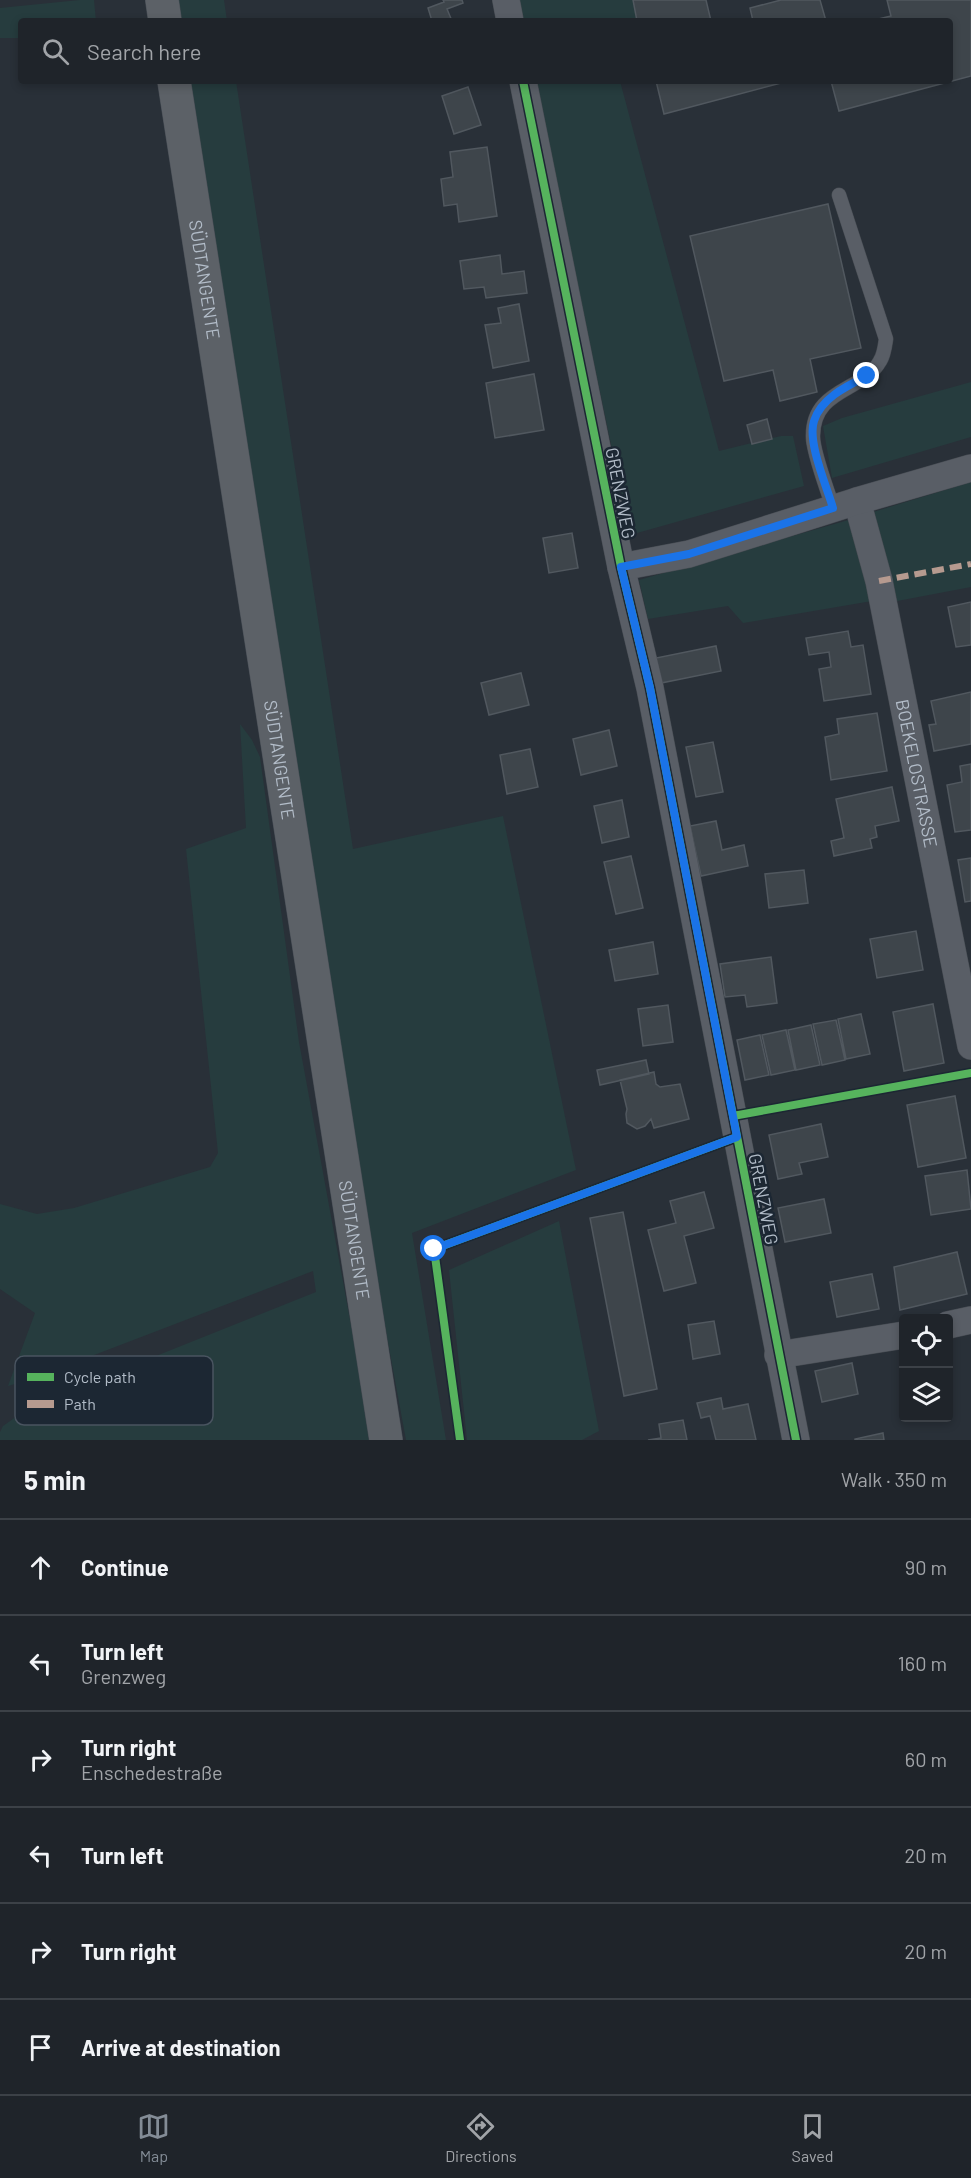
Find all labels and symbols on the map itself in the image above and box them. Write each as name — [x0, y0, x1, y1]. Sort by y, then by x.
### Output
street label: SÜDTANGENTE — [185, 218, 225, 341]
route end — [853, 362, 879, 388]
street label: GRENZWEG — [601, 446, 641, 540]
street label: BOEKELOSTRASSE — [892, 697, 942, 849]
street label: SÜDTANGENTE — [260, 698, 300, 821]
street label: GRENZWEG — [744, 1152, 784, 1246]
street label: SÜDTANGENTE — [335, 1179, 375, 1301]
route start — [420, 1235, 446, 1261]
legend — [15, 1356, 213, 1425]
text: Cycle path — [64, 1367, 136, 1386]
text: Path — [64, 1394, 96, 1413]

